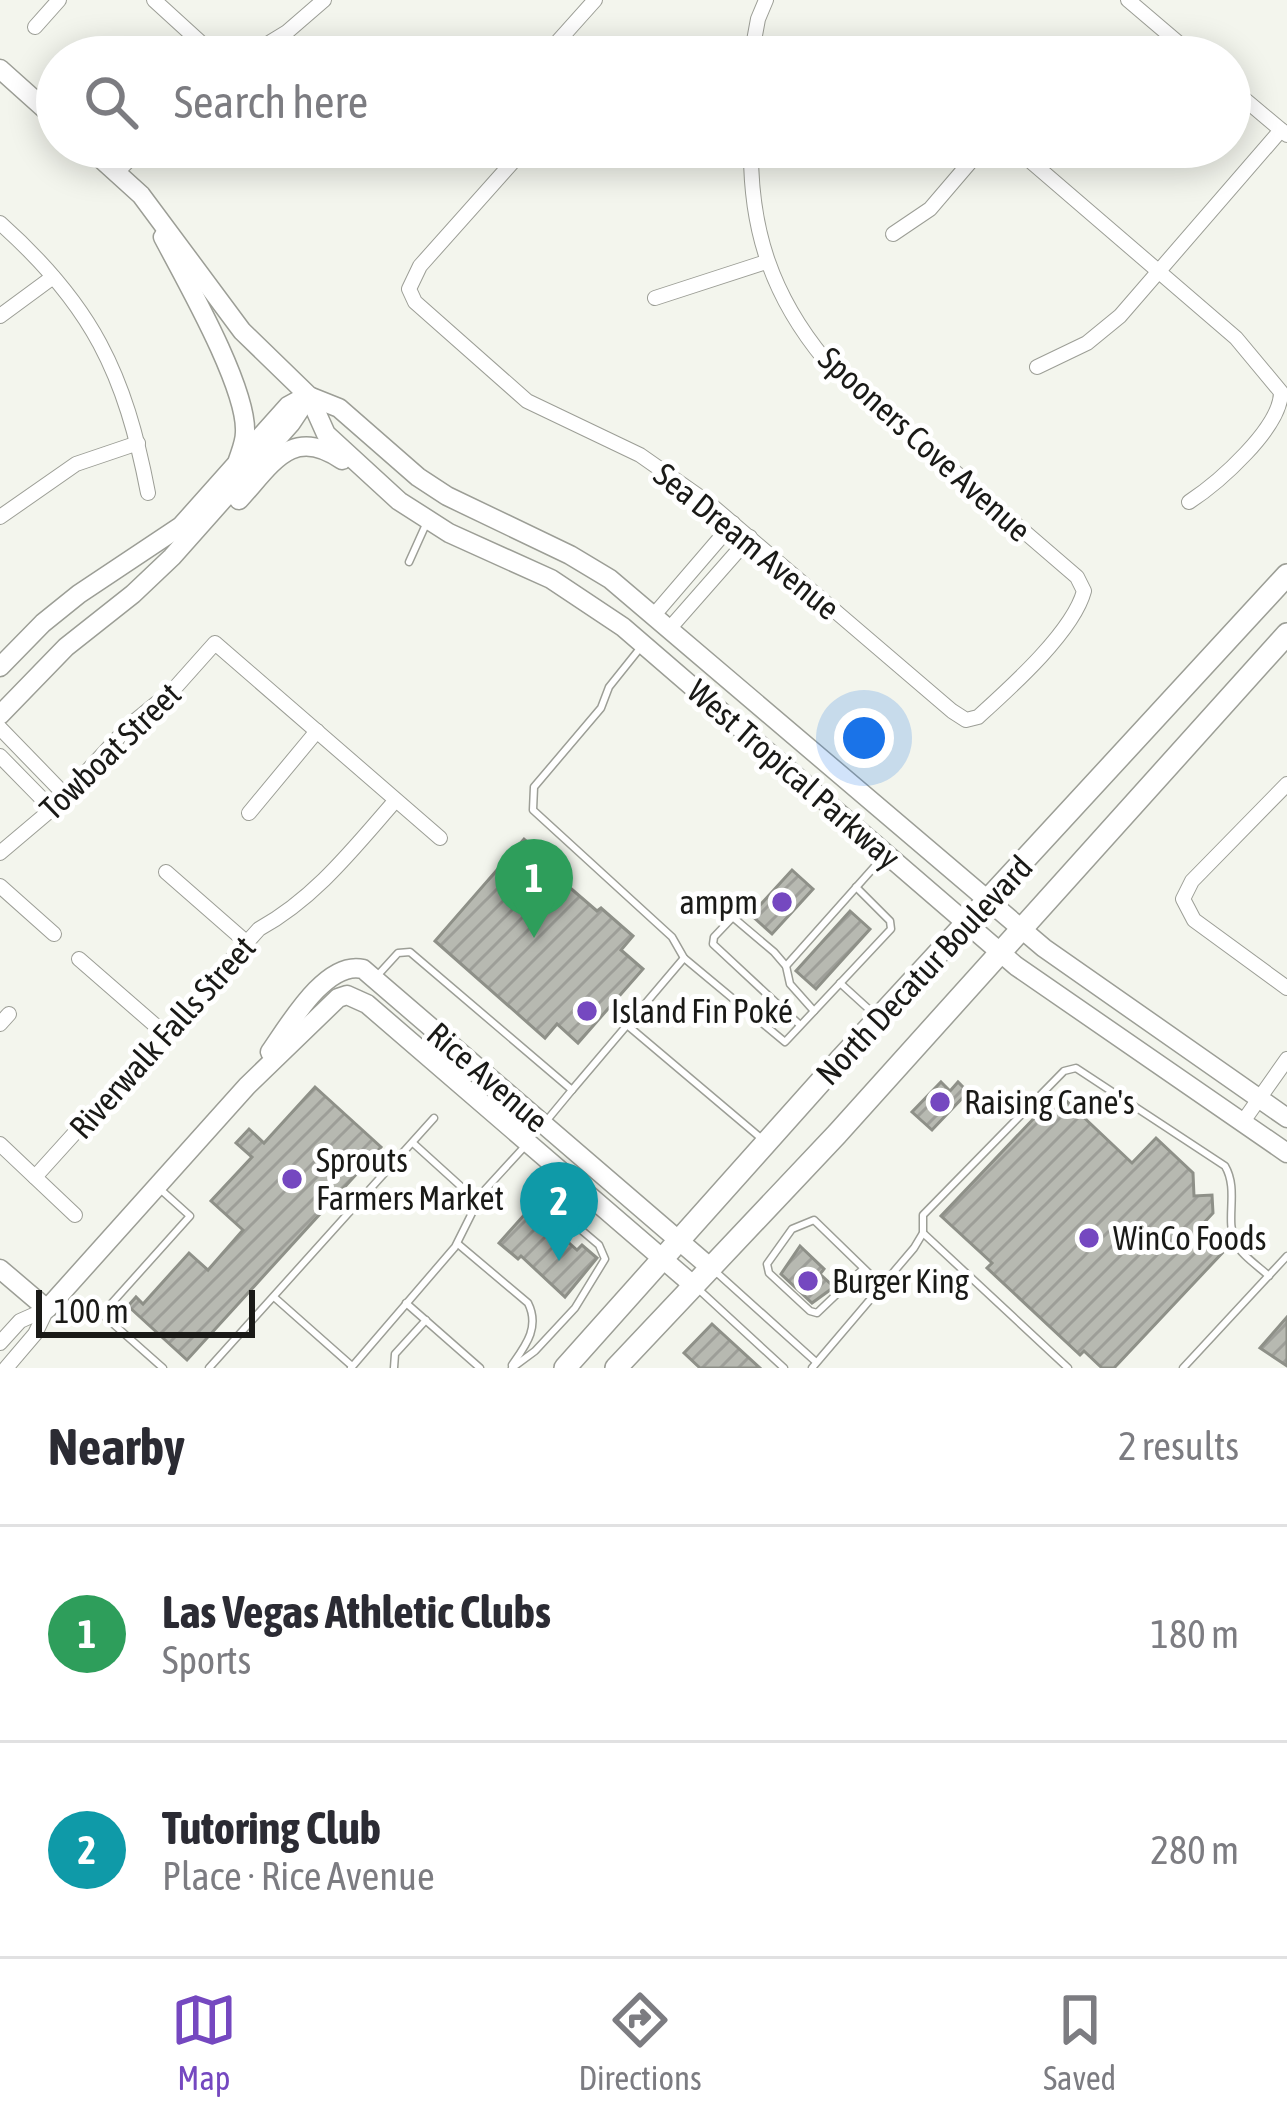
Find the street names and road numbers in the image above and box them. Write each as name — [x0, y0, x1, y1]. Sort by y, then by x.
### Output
street label: Spooners Cove Avenue — [811, 339, 1039, 549]
street label: Sea Dream Avenue — [647, 455, 847, 627]
street label: West Tropical Parkway — [680, 671, 908, 877]
street label: Towboat Street — [32, 675, 188, 827]
street label: North Decatur Boulevard — [808, 848, 1040, 1092]
street label: Riverwalk Falls Street — [61, 928, 263, 1146]
street label: Rice Avenue — [420, 1014, 556, 1140]

